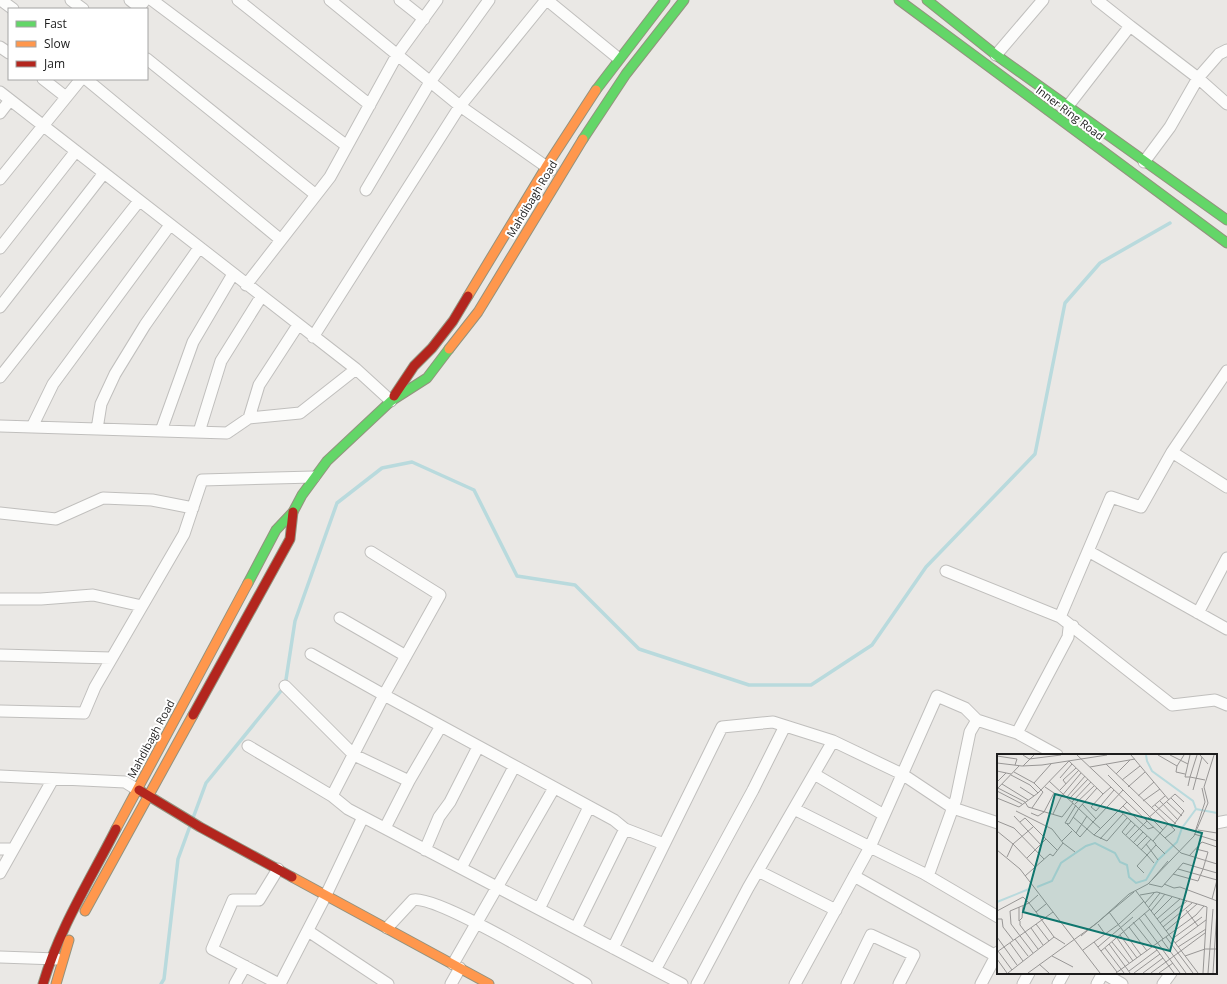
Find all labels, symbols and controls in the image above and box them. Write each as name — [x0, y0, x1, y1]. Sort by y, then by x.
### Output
legend — [8, 8, 148, 80]
text: Fast — [44, 15, 67, 32]
text: Slow — [44, 35, 71, 52]
text: Jam — [43, 55, 65, 72]
street label: Inner Ring Road — [1033, 82, 1107, 143]
street label: Mahdibagh Road — [503, 158, 560, 240]
street label: Mahdibagh Road — [124, 697, 178, 781]
inset map — [997, 754, 1217, 974]

